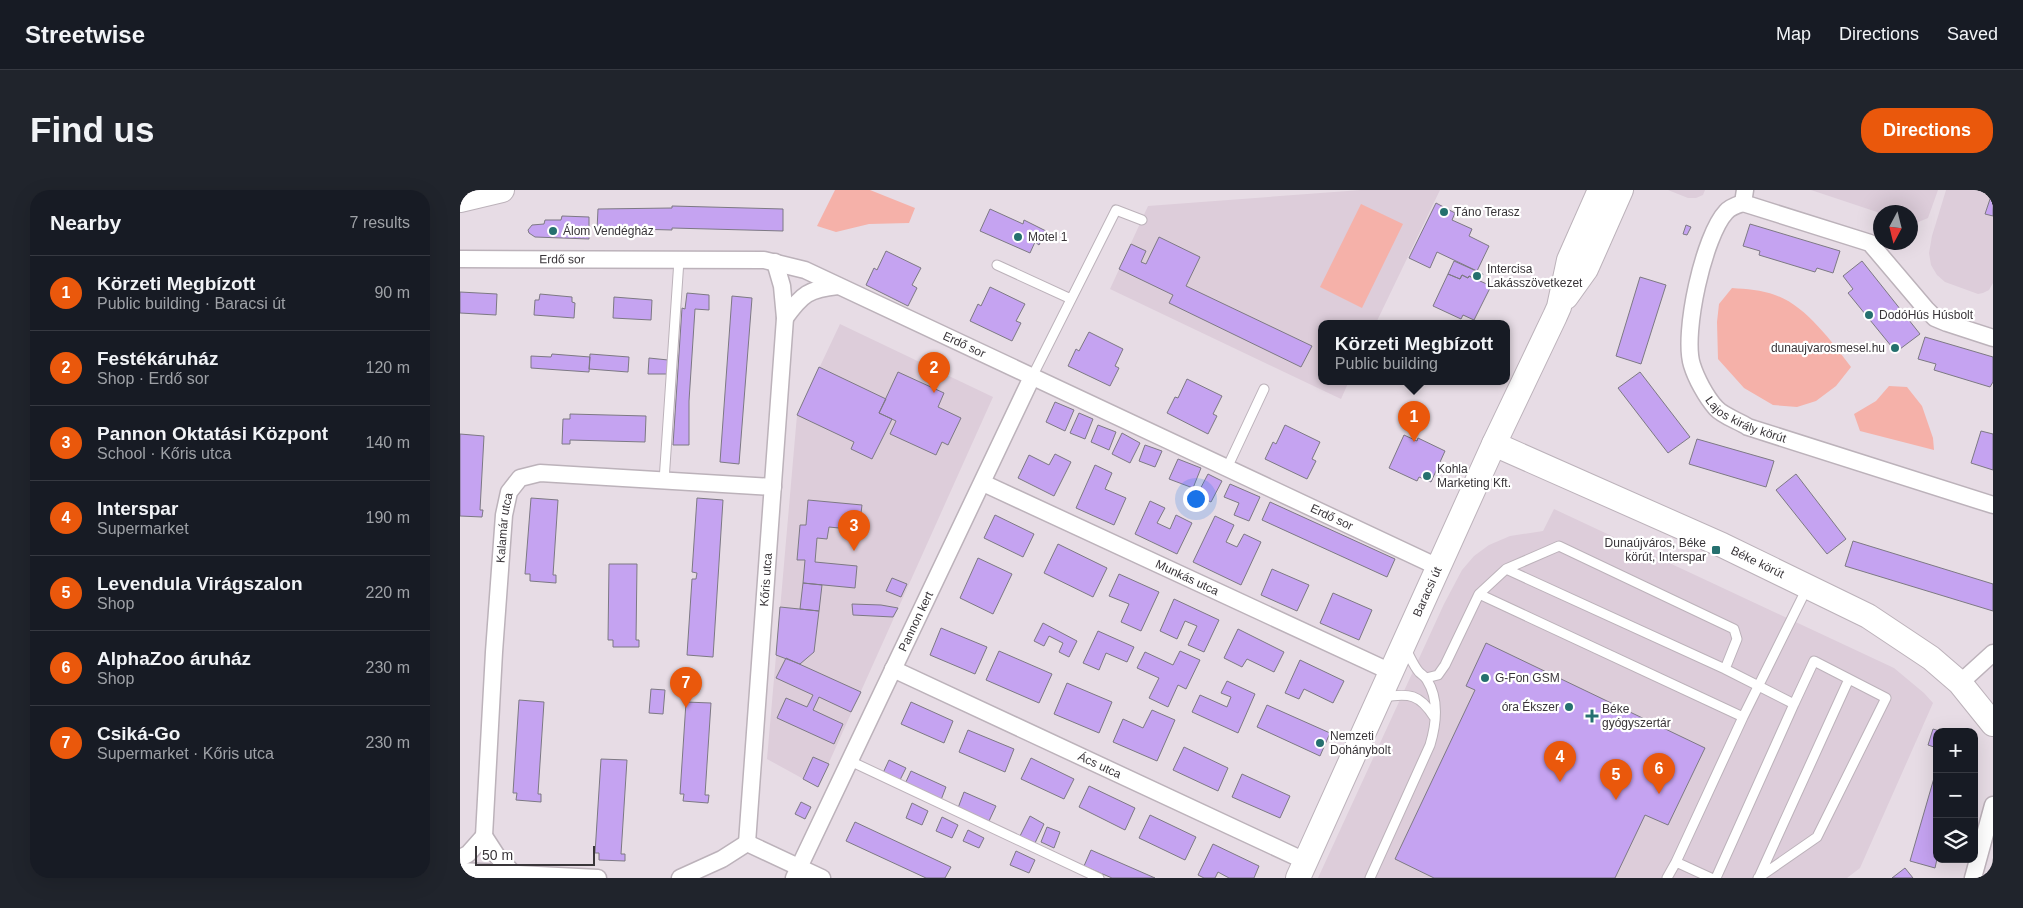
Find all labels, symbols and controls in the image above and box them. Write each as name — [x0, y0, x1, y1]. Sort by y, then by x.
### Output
text: Streetwise — [25, 21, 145, 48]
text: Map — [1776, 24, 1811, 44]
text: Directions — [1839, 24, 1919, 44]
text: Saved — [1947, 24, 1998, 44]
button: Directions — [1861, 108, 1993, 153]
text: Find us — [30, 110, 154, 149]
place label: Táno Terasz — [1454, 205, 1520, 219]
north arrow — [1873, 205, 1918, 250]
marker: Táno Terasz — [1438, 206, 1450, 218]
text: Nearby — [50, 211, 121, 234]
text: 7 results — [350, 214, 410, 231]
place label: Álom Vendégház — [563, 223, 654, 238]
marker: Álom Vendégház — [547, 225, 559, 237]
place label: Motel 1 — [1028, 230, 1068, 244]
marker: Motel 1 — [1012, 231, 1024, 243]
street label: Erdő sor — [539, 252, 585, 266]
place label: Intercisa Lakásszövetkezet — [1487, 262, 1583, 290]
marker: Intercisa Lakásszövetkezet — [1471, 270, 1483, 282]
text: Körzeti Megbízott — [97, 273, 255, 294]
text: 1 — [62, 284, 70, 301]
text: 90 m — [374, 284, 410, 301]
text: Public building · Baracsi út — [97, 295, 286, 312]
place label: DodóHús Húsbolt — [1879, 308, 1974, 322]
marker: DodóHús Húsbolt — [1863, 309, 1875, 321]
popup — [1318, 320, 1510, 385]
street label: Erdő sor — [941, 329, 988, 361]
text: Körzeti Megbízott — [1335, 333, 1493, 354]
place label: dunaujvarosmesel.hu — [1771, 341, 1885, 355]
marker: dunaujvarosmesel.hu — [1889, 342, 1901, 354]
text: Festékáruház — [97, 348, 218, 369]
pin: 2 — [918, 352, 950, 393]
text: Public building — [1335, 355, 1438, 372]
text: 2 — [62, 359, 70, 376]
text: 120 m — [366, 359, 410, 376]
text: Shop · Erdő sor — [97, 370, 209, 387]
street label: Lajos király körút — [1702, 394, 1789, 446]
pin: 1 — [1398, 401, 1430, 442]
text: Pannon Oktatási Központ — [97, 423, 328, 444]
text: 3 — [62, 434, 70, 451]
text: 140 m — [366, 434, 410, 451]
text: School · Kőris utca — [97, 445, 231, 462]
place label: Kohla Marketing Kft. — [1437, 462, 1511, 490]
marker: Kohla Marketing Kft. — [1421, 470, 1433, 482]
your location — [1183, 486, 1209, 512]
street label: Kalamár utca — [494, 491, 516, 563]
text: Interspar — [97, 498, 178, 519]
street label: Erdő sor — [1308, 501, 1355, 533]
text: 4 — [62, 509, 70, 526]
text: 190 m — [366, 509, 410, 526]
pin: 3 — [838, 510, 870, 551]
text: Supermarket — [97, 520, 189, 537]
place label: Dunaújváros, Béke körút, Interspar — [1605, 536, 1706, 564]
street label: Béke körút — [1729, 543, 1787, 581]
marker: Dunaújváros, Béke körút, Interspar — [1710, 544, 1722, 556]
street label: Kőris utca — [757, 552, 775, 607]
street label: Munkás utca — [1153, 557, 1221, 598]
street label: Baracsi út — [1410, 564, 1445, 619]
text: Levendula Virágszalon — [97, 573, 303, 594]
text: 5 — [62, 584, 70, 601]
text: 220 m — [366, 584, 410, 601]
street label: Pannon kert — [896, 589, 936, 654]
text: Shop — [97, 595, 134, 612]
text: AlphaZoo áruház — [97, 648, 251, 669]
text: 6 — [62, 659, 70, 676]
text: 230 m — [366, 659, 410, 676]
pin: 7 — [670, 667, 702, 708]
text: Shop — [97, 670, 134, 687]
place label: G-Fon GSM — [1495, 671, 1560, 685]
marker: G-Fon GSM — [1479, 672, 1491, 684]
place label: óra Ékszer — [1502, 699, 1559, 714]
marker: óra Ékszer — [1563, 701, 1575, 713]
place label: Béke gyógyszertár — [1602, 702, 1671, 730]
marker: Béke gyógyszertár — [1586, 710, 1598, 722]
text: Csiká-Go — [97, 723, 180, 744]
map controls — [1933, 728, 1978, 863]
button: + — [1933, 728, 1978, 773]
place label: Nemzeti Dohánybolt — [1330, 729, 1391, 757]
text: 7 — [62, 734, 70, 751]
text: 230 m — [366, 734, 410, 751]
marker: Nemzeti Dohánybolt — [1314, 737, 1326, 749]
pin: 4 — [1544, 741, 1576, 782]
text: Supermarket · Kőris utca — [97, 745, 274, 762]
street label: Ács utca — [1076, 748, 1124, 782]
pin: 6 — [1643, 753, 1675, 794]
pin: 5 — [1600, 759, 1632, 800]
button: − — [1933, 773, 1978, 818]
button: layers — [1933, 818, 1978, 863]
scale bar — [475, 843, 595, 866]
text: 50 m — [482, 847, 513, 863]

